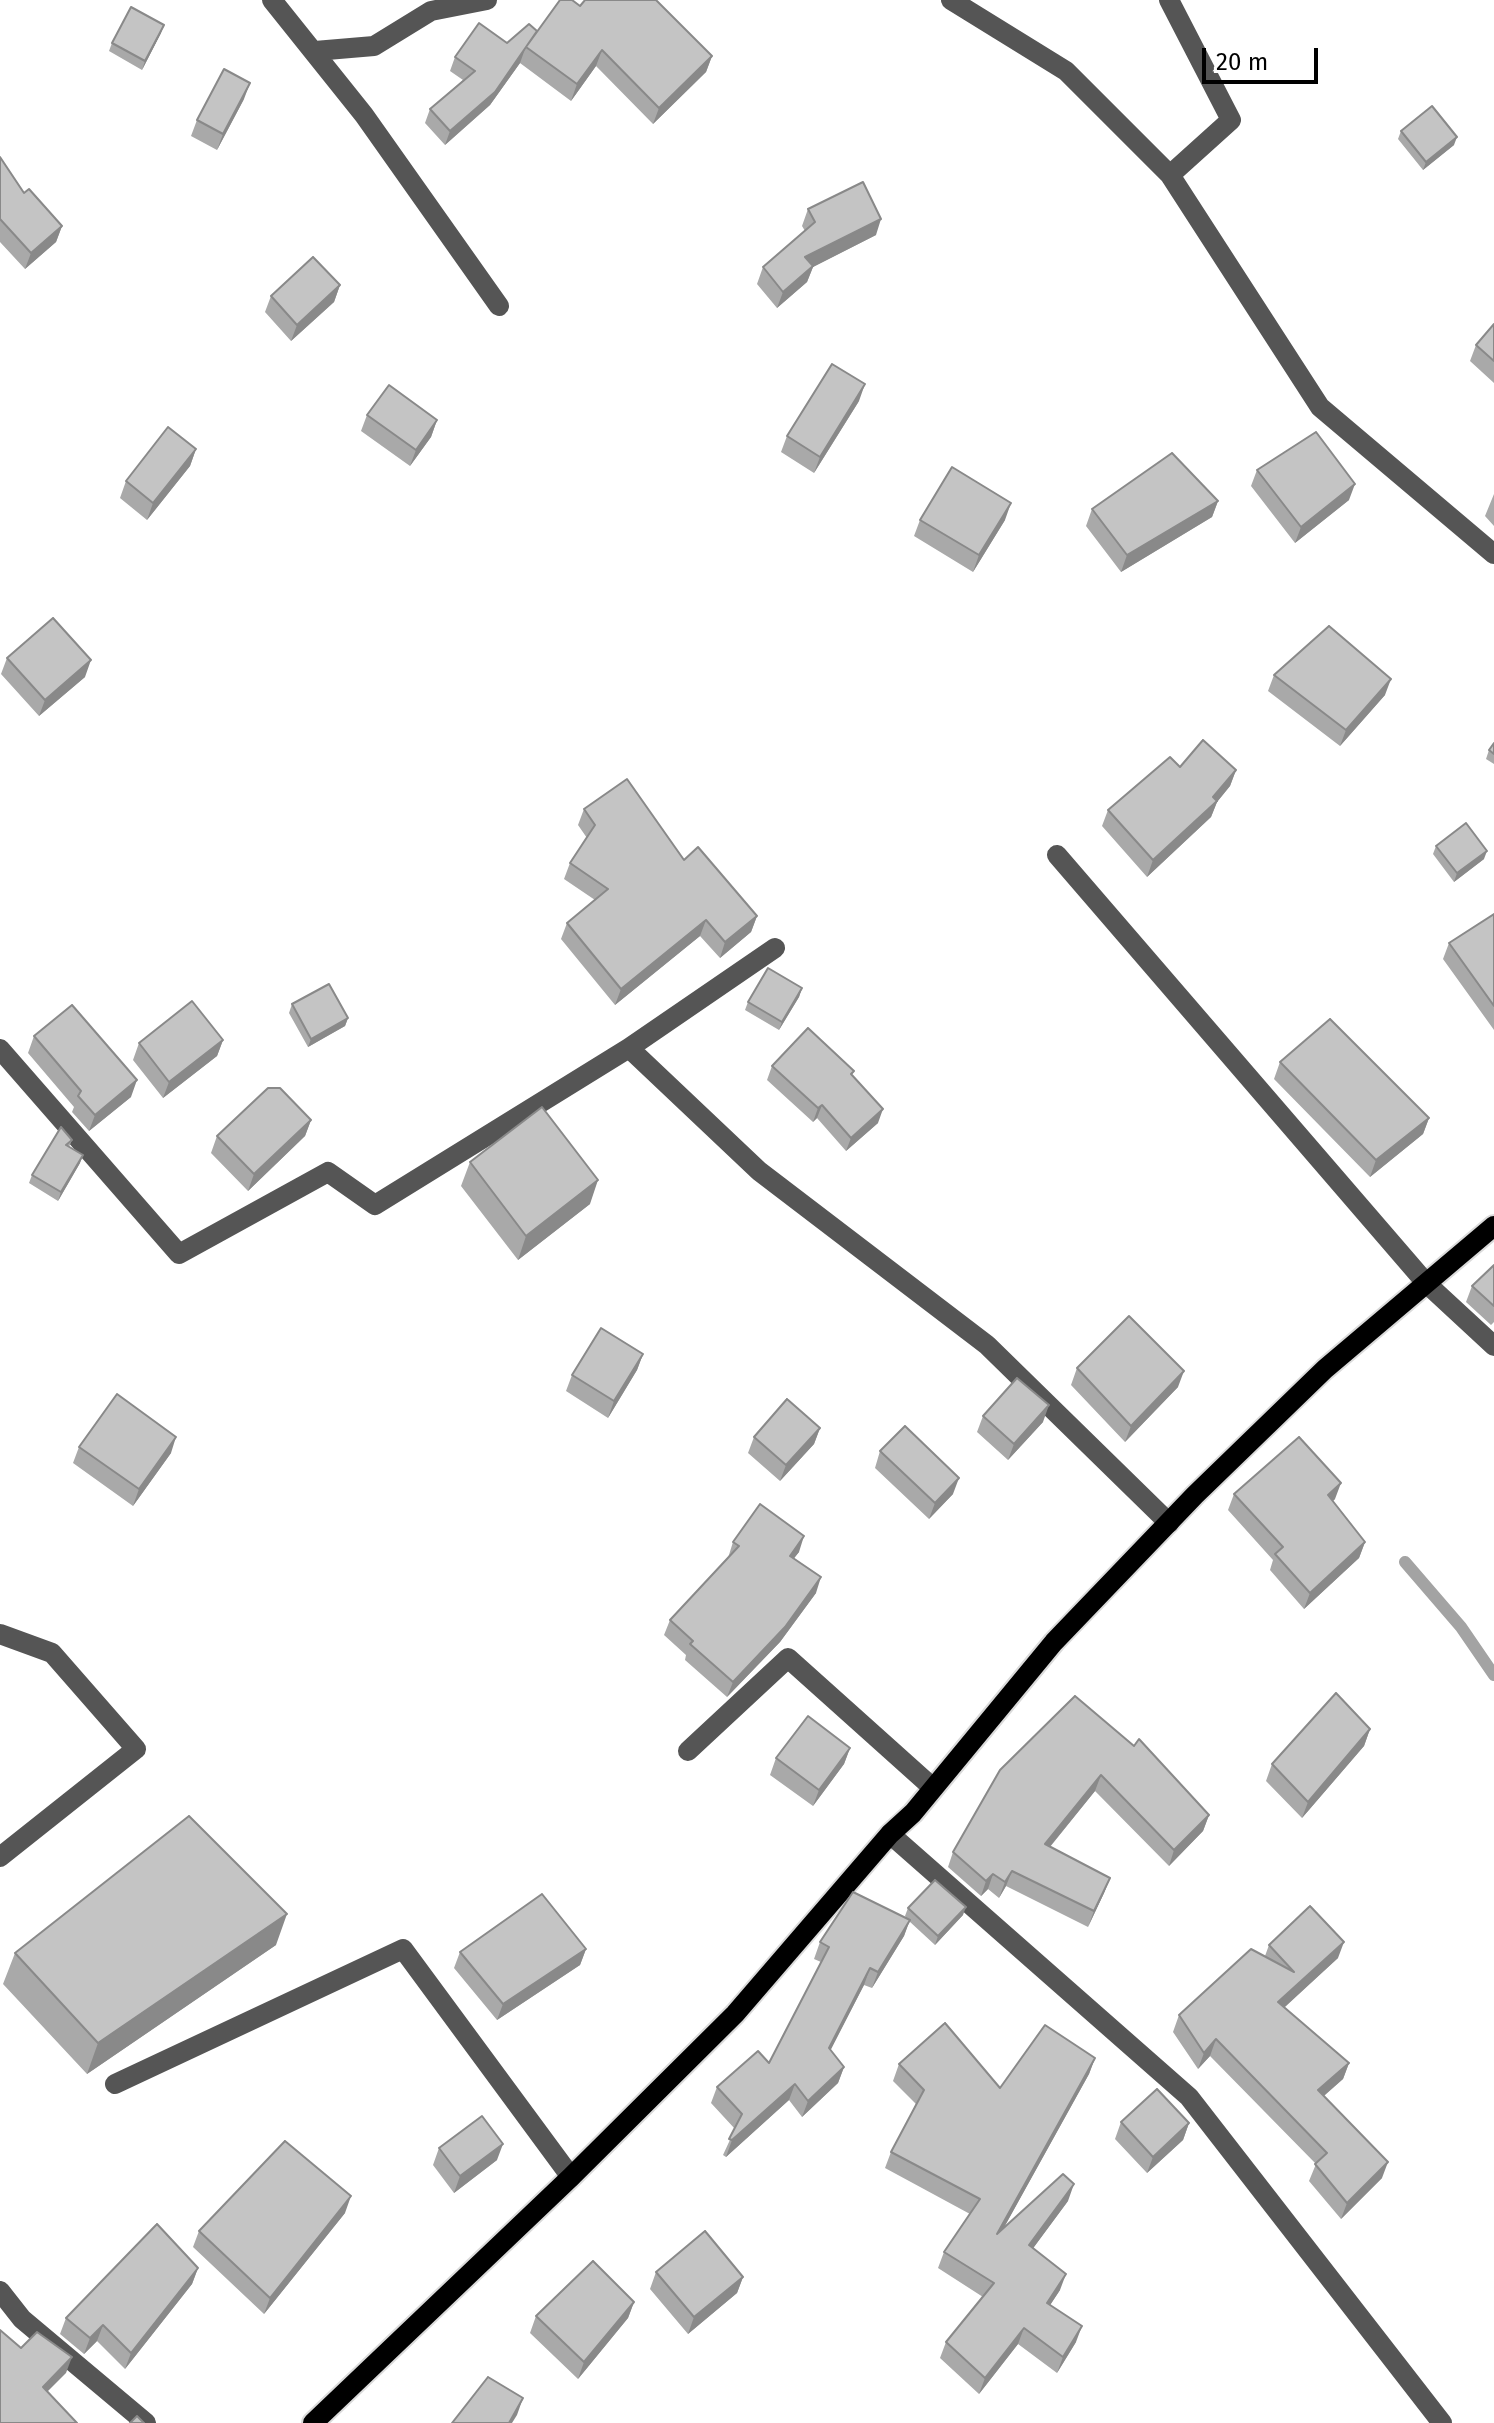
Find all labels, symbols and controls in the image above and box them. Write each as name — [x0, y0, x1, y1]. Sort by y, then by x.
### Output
scale bar — [1206, 32, 1322, 82]
text: 20 m — [1216, 48, 1268, 76]

